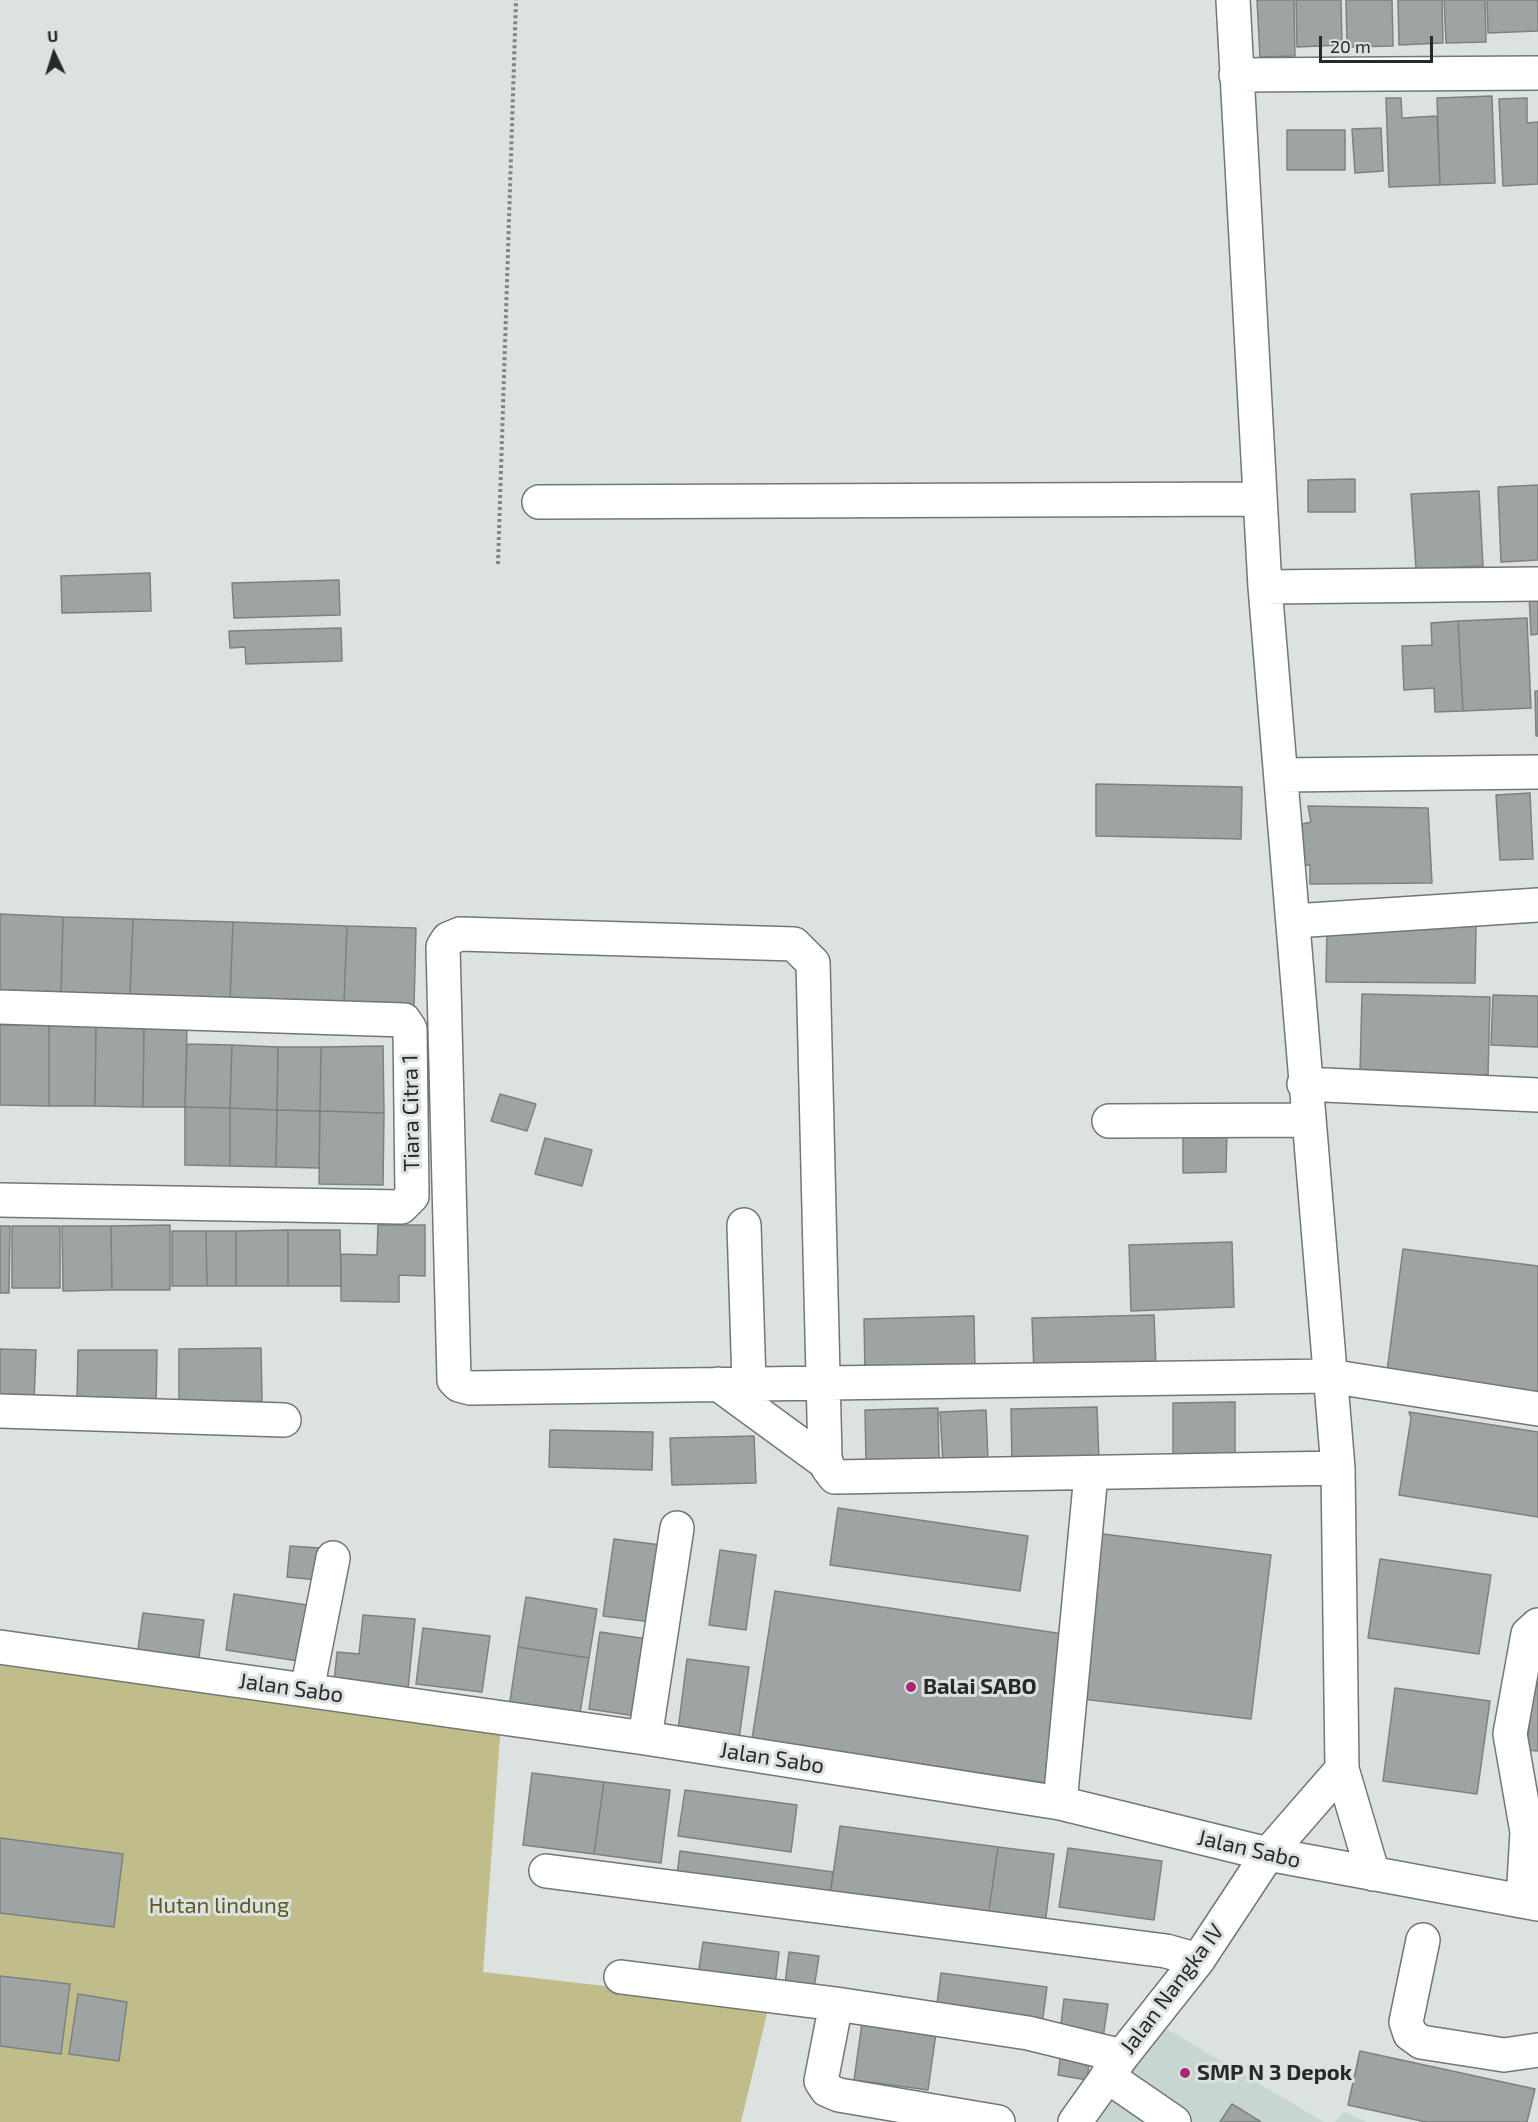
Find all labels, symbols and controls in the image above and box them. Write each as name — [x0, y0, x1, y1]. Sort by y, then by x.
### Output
north arrow — [24, 24, 84, 84]
scale bar — [1322, 24, 1436, 62]
text: U — [47, 26, 59, 45]
text: 20 m — [1330, 35, 1371, 57]
street label: Tiara Citra 1 — [397, 1054, 425, 1172]
street label: Jalan Sabo — [237, 1668, 345, 1708]
place label: Balai SABO — [923, 1674, 1037, 1700]
marker: Balai SABO — [904, 1680, 918, 1694]
street label: Jalan Sabo — [718, 1737, 826, 1779]
street label: Jalan Sabo — [1195, 1824, 1303, 1874]
park label: Hutan lindung — [149, 1893, 289, 1919]
street label: Jalan Nangka IV — [1115, 1919, 1229, 2059]
place label: SMP N 3 Depok — [1197, 2060, 1352, 2086]
marker: SMP N 3 Depok — [1178, 2066, 1192, 2080]

